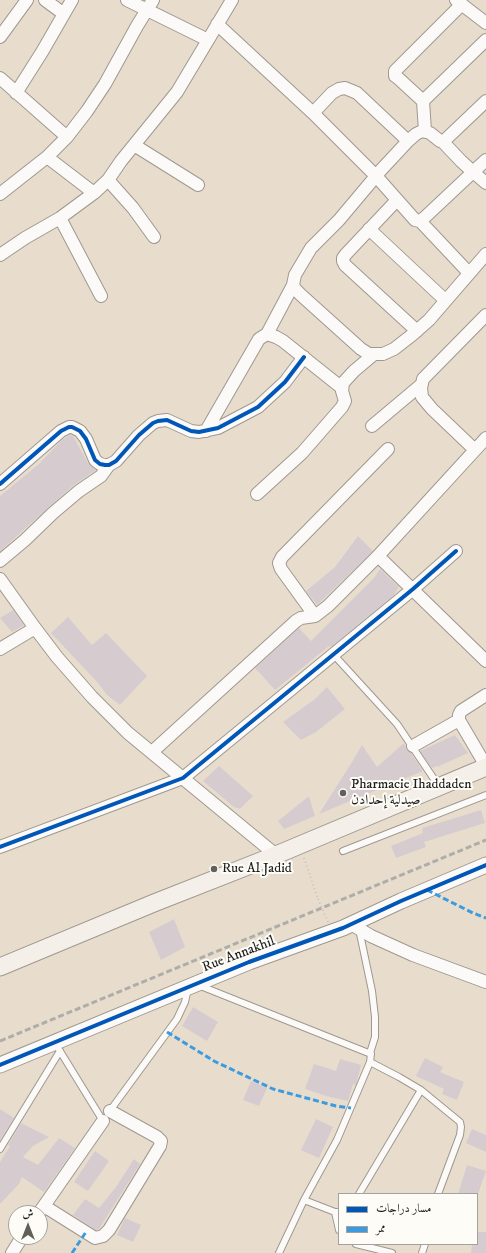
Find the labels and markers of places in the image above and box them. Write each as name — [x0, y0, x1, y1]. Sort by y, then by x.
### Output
place label: Pharmacie Ihaddaden صيدلية إحدادن — [351, 777, 472, 810]
marker: Pharmacie Ihaddaden صيدلية إحدادن — [338, 788, 348, 798]
place label: Rue Al Jadid — [222, 861, 292, 877]
marker: Rue Al Jadid — [209, 864, 219, 874]

